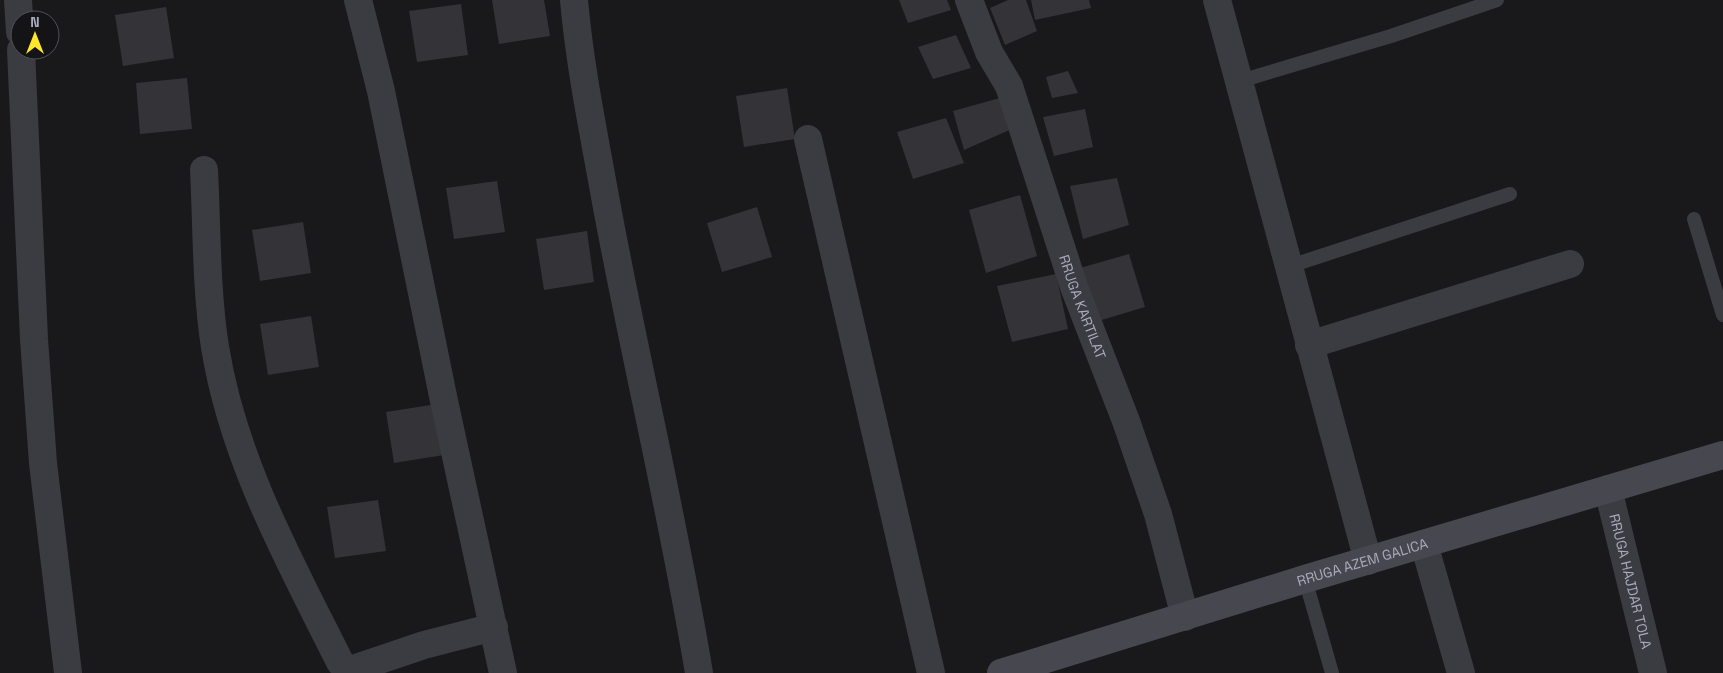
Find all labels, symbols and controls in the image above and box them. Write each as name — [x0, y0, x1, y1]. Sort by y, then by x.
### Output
north arrow — [10, 10, 60, 60]
text: N — [30, 13, 40, 31]
street label: RRUGA KARTILAT — [1055, 252, 1110, 362]
street label: RRUGA HAJDAR TOLA — [1605, 512, 1656, 651]
street label: RRUGA AZEM GALICA — [1295, 534, 1430, 590]

